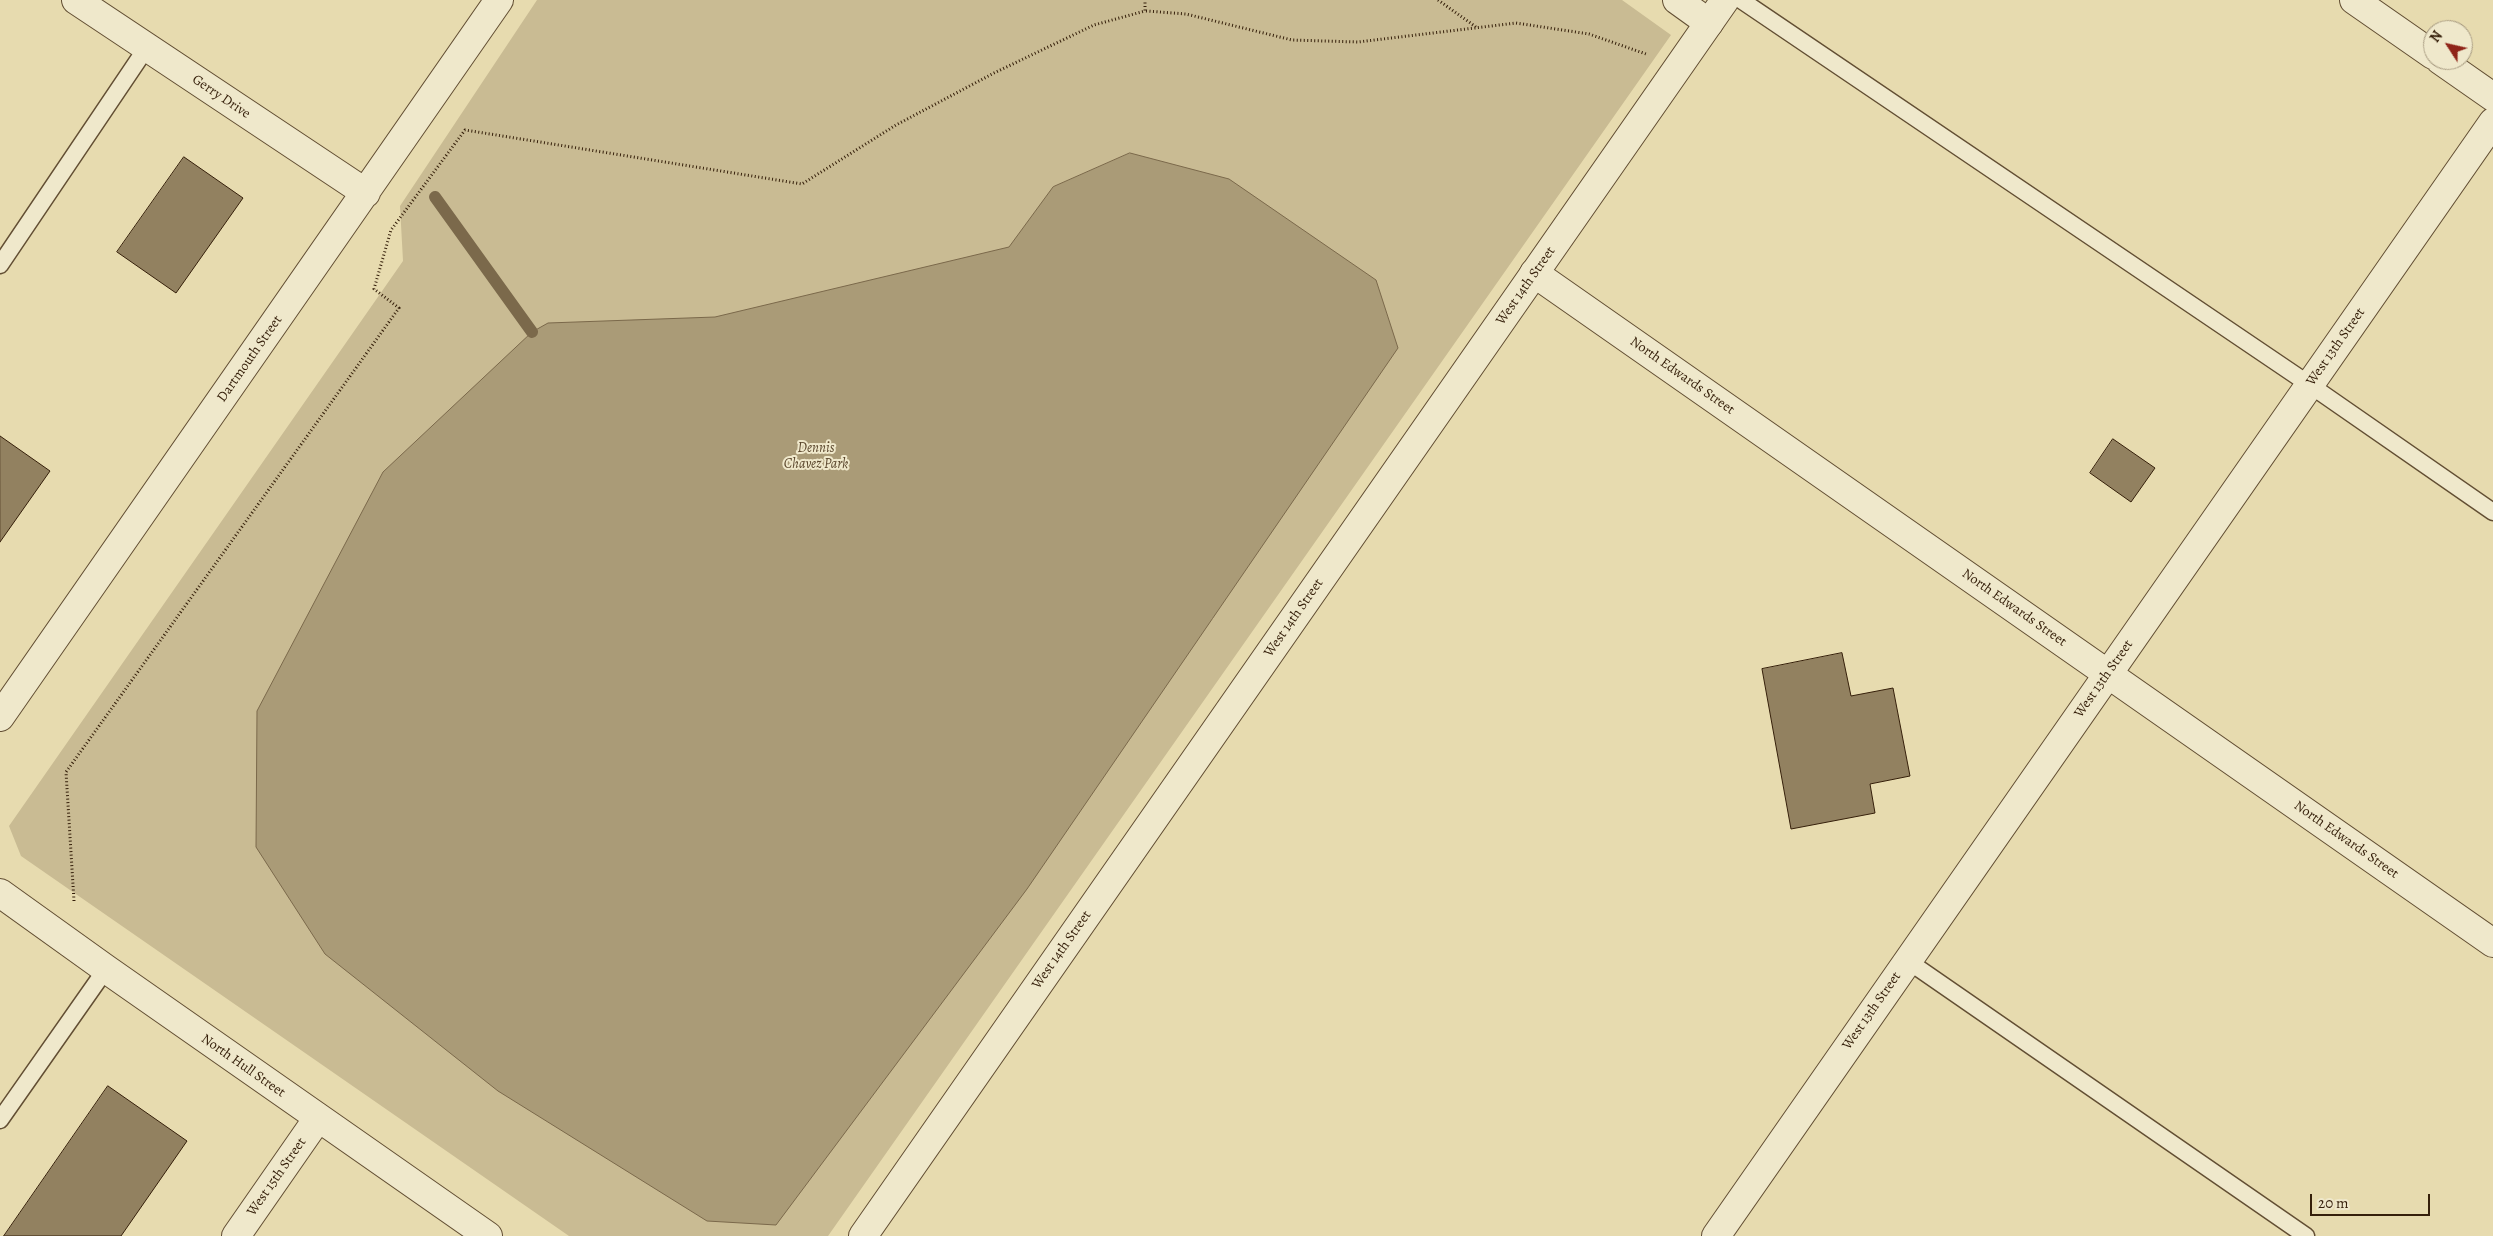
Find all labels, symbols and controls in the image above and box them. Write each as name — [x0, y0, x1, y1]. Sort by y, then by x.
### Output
north arrow — [2423, 20, 2473, 70]
text: N — [2425, 27, 2447, 46]
street label: Gerry Drive — [189, 71, 253, 123]
street label: West 14th Street — [1493, 244, 1559, 328]
street label: West 13th Street — [2303, 305, 2369, 389]
street label: Dartmouth Street — [214, 312, 286, 406]
street label: North Edwards Street — [1626, 334, 1738, 418]
park label: Dennis Chavez Park — [784, 441, 848, 474]
street label: North Edwards Street — [1958, 566, 2070, 650]
street label: West 14th Street — [1261, 576, 1327, 660]
street label: West 13th Street — [2071, 637, 2137, 721]
street label: North Edwards Street — [2290, 798, 2402, 882]
street label: West 14th Street — [1029, 908, 1095, 992]
street label: West 13th Street — [1839, 969, 1905, 1053]
street label: North Hull Street — [198, 1031, 288, 1101]
street label: West 15th Street — [244, 1135, 310, 1219]
scale bar — [2313, 1184, 2433, 1216]
text: 20 m — [2318, 1193, 2349, 1213]

